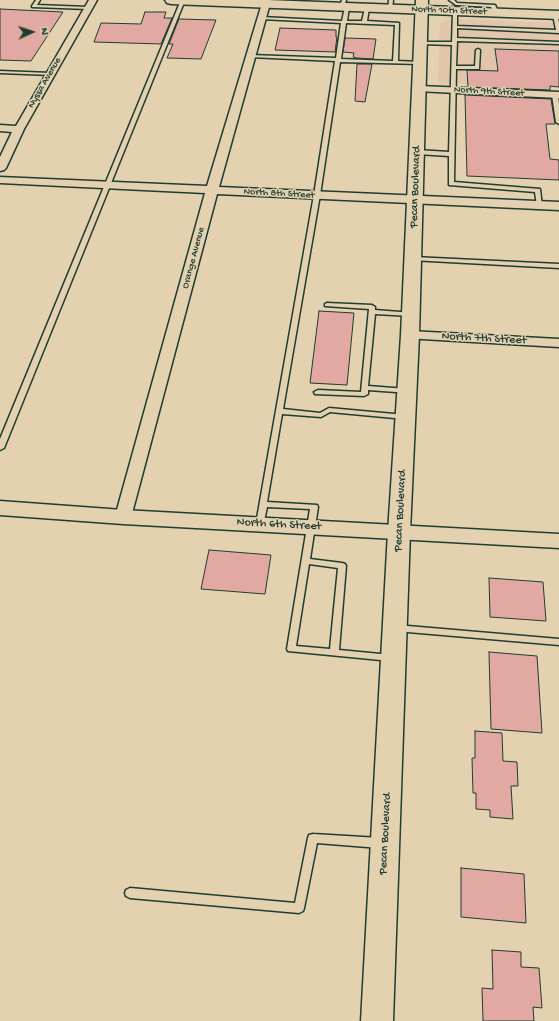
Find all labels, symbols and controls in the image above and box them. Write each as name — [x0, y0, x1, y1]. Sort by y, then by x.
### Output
street label: North 10th Street — [411, 4, 487, 18]
north arrow — [12, 12, 52, 52]
text: N — [38, 27, 50, 35]
street label: Nyssa Avenue — [26, 55, 64, 111]
street label: North 9th Street — [453, 84, 525, 100]
street label: Pecan Boulevard — [407, 146, 425, 228]
street label: North 8th Street — [243, 186, 315, 202]
street label: Orange Avenue — [180, 226, 208, 290]
street label: North 7th Street — [441, 330, 527, 348]
street label: Pecan Boulevard — [392, 470, 410, 552]
street label: North 6th Street — [236, 516, 322, 534]
street label: Pecan Boulevard — [377, 793, 395, 875]

